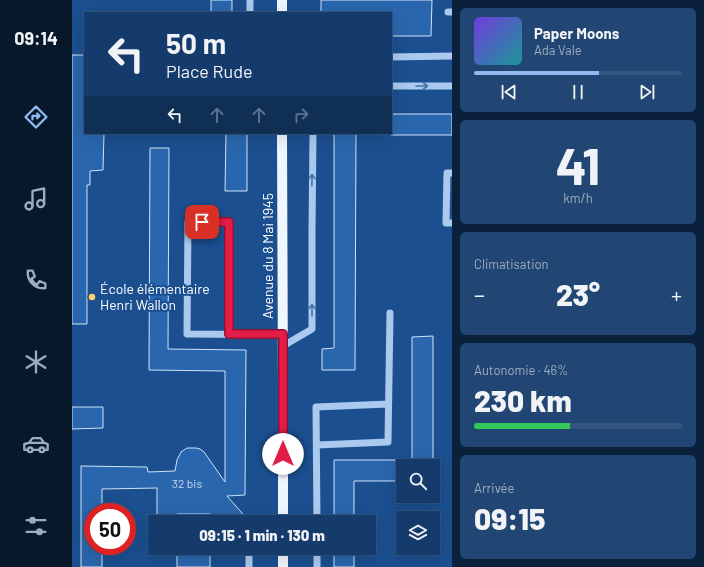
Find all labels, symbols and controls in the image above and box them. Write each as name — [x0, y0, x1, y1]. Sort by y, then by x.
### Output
text: Paper Moons — [534, 24, 619, 42]
text: 50 m — [166, 26, 226, 60]
text: 09:14 — [14, 27, 58, 49]
icon: left — [100, 28, 152, 80]
text: Ada Vale — [534, 42, 582, 58]
text: Place Rude — [166, 60, 253, 82]
icon: previous — [498, 81, 520, 103]
icon: pause — [567, 81, 589, 103]
icon: next — [636, 81, 658, 103]
one-way arrow — [415, 82, 428, 90]
icon: directions — [22, 103, 50, 131]
icon: left — [164, 104, 186, 126]
icon: ahead — [206, 104, 228, 126]
icon: ahead — [248, 104, 270, 126]
icon: right — [290, 104, 312, 126]
text: 41 — [556, 133, 600, 195]
one-way arrow — [308, 174, 316, 187]
icon: music — [22, 185, 50, 213]
text: km/h — [563, 190, 593, 206]
street label: Avenue du 8 Mai 1945 — [259, 193, 276, 319]
pin — [185, 205, 219, 239]
icon: arrive — [191, 211, 213, 233]
text: Climatisation — [474, 256, 549, 272]
icon: phone — [22, 266, 50, 294]
text: 23° — [556, 276, 600, 312]
place label: École élémentaire Henri Wallon — [100, 280, 210, 313]
text: − — [474, 281, 485, 307]
text: + — [671, 281, 682, 307]
marker: École élémentaire Henri Wallon — [87, 292, 97, 302]
one-way arrow — [308, 304, 316, 317]
icon: climate — [22, 348, 50, 376]
text: Autonomie · 46% — [474, 362, 568, 378]
text: 230 km — [474, 382, 572, 418]
icon: car — [22, 430, 50, 458]
position arrow — [262, 433, 304, 475]
map controls — [396, 459, 440, 555]
button: search — [396, 459, 440, 503]
house number: 32 bis — [172, 476, 202, 490]
text: Arrivée — [474, 480, 514, 496]
text: 09:15 — [474, 500, 545, 536]
speed limit sign: 50 — [84, 503, 136, 555]
button: layers — [396, 511, 440, 555]
icon: filters — [22, 512, 50, 540]
text: 09:15 · 1 min · 130 m — [199, 526, 325, 544]

